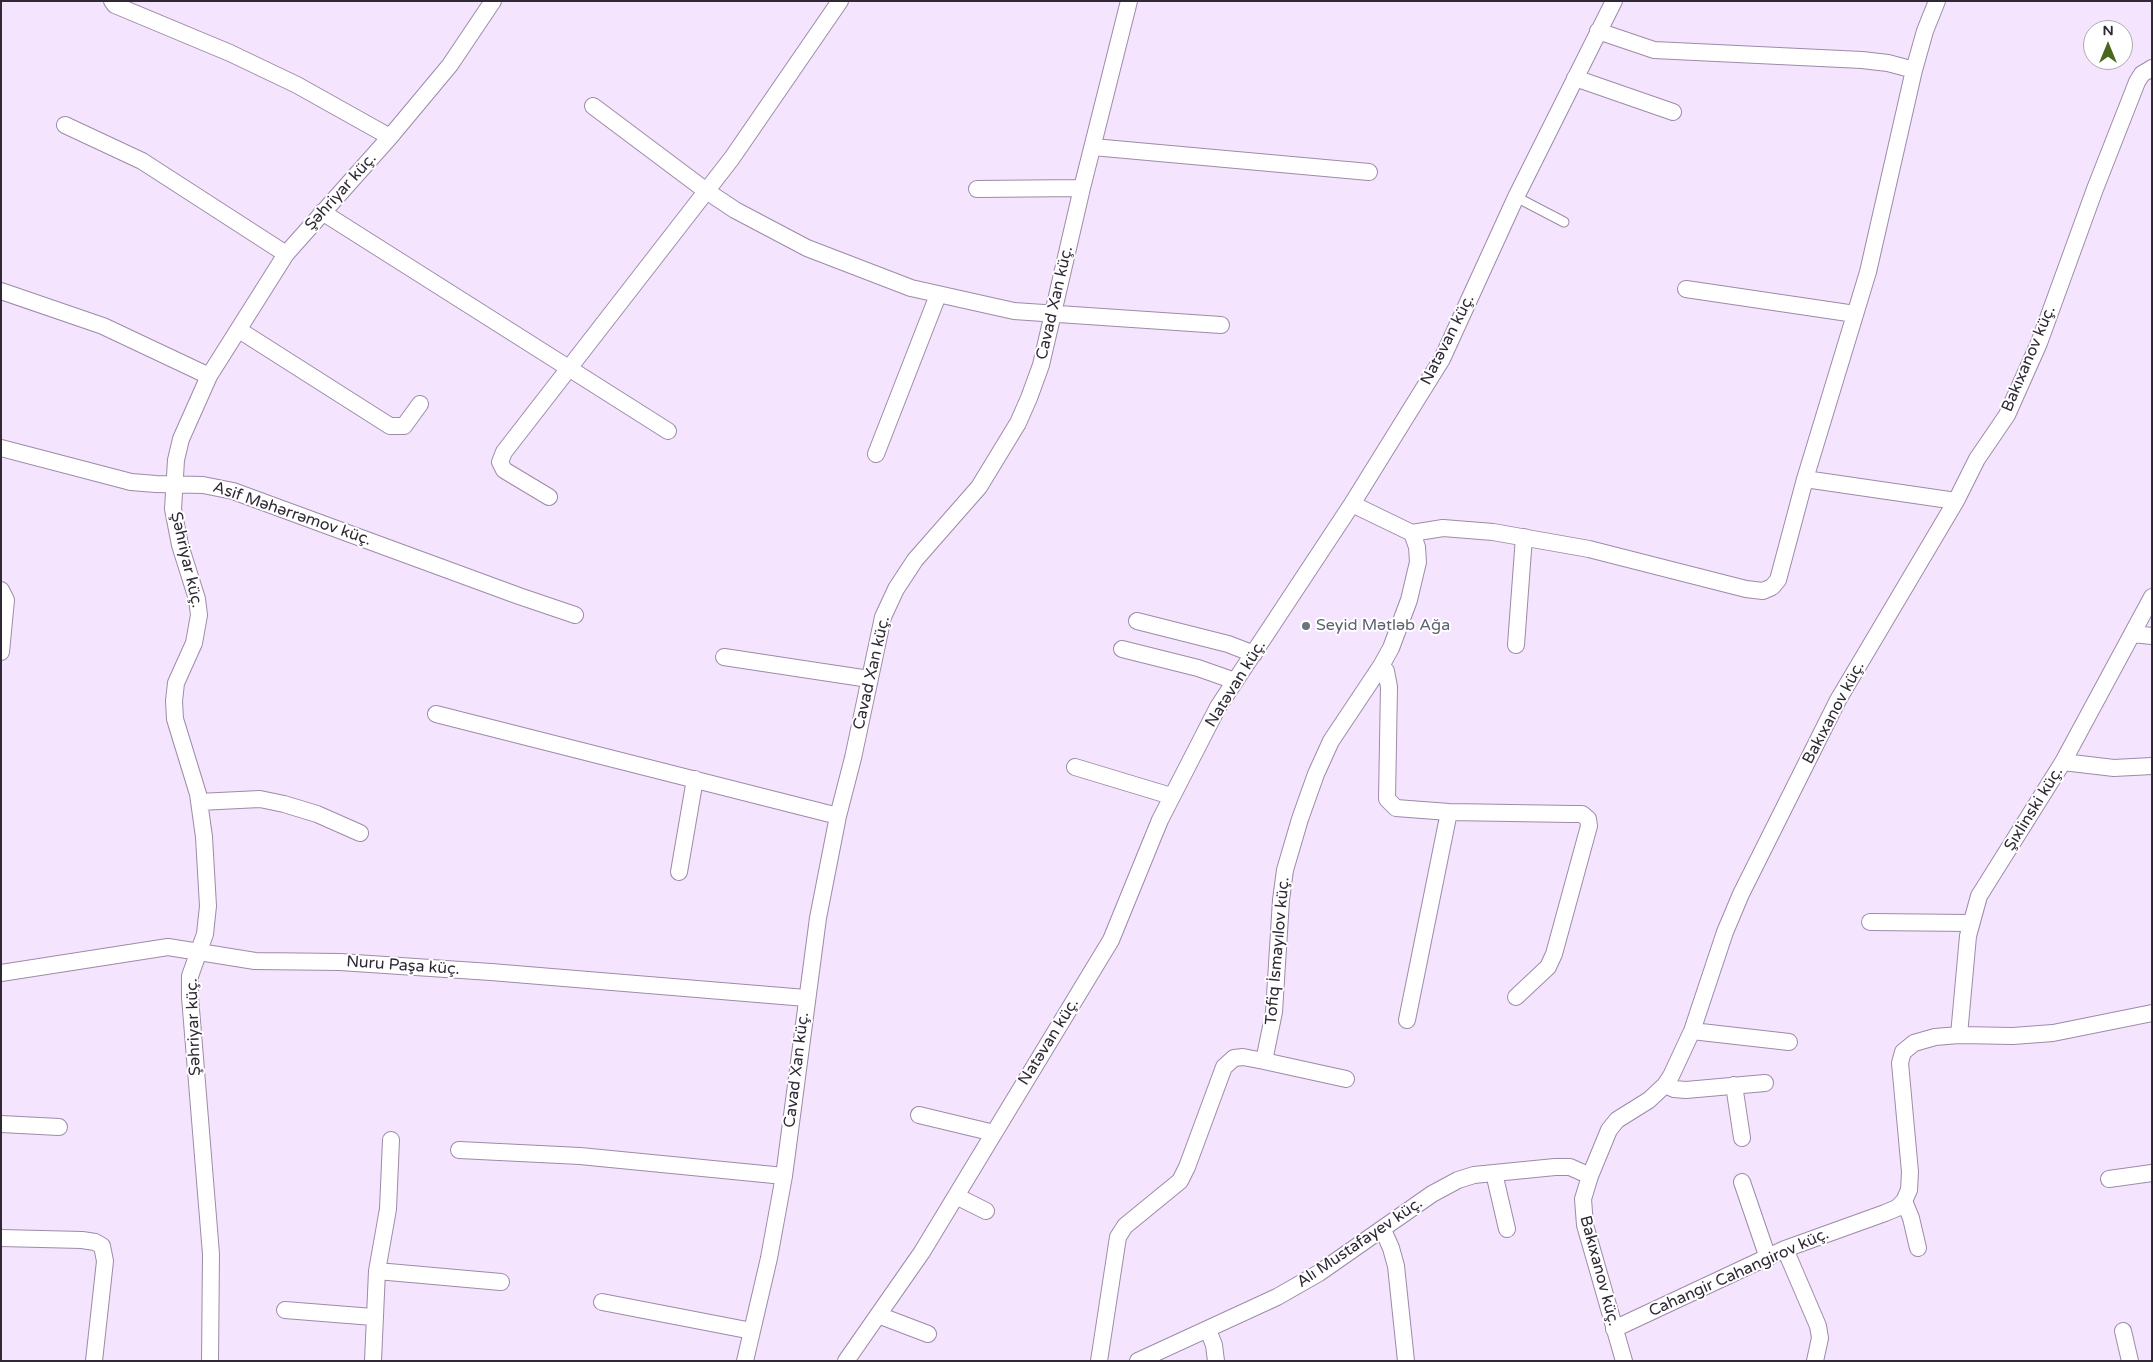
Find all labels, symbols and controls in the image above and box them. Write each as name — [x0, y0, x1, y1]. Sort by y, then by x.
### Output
north arrow — [2083, 20, 2133, 70]
text: N — [2102, 22, 2114, 39]
street label: Şəhriyar küç. — [301, 149, 381, 235]
street label: Cavad Xan küç. — [1033, 244, 1077, 362]
street label: Natəvan küç. — [1417, 292, 1479, 388]
street label: Bakıxanov küç. — [1998, 303, 2060, 415]
street label: Asif Məhərrəmov küç. — [210, 478, 374, 550]
street label: Şəhriyar küç. — [166, 510, 206, 610]
street label: Cavad Xan küç. — [850, 614, 894, 732]
place label: Seyid Mətləb Ağa — [1316, 616, 1450, 636]
marker: Seyid Mətləb Ağa — [1300, 620, 1312, 632]
street label: Natəvan küç. — [1202, 637, 1270, 731]
street label: Bakıxanov küç. — [1799, 658, 1869, 768]
street label: Şıxlinski küç. — [2001, 763, 2067, 855]
street label: Tofiq İsmayılov küç. — [1262, 876, 1294, 1026]
street label: Nuru Paşa küç. — [346, 952, 460, 980]
street label: Şəhriyar küç. — [183, 978, 205, 1076]
street label: Natəvan küç. — [1015, 995, 1083, 1089]
street label: Cavad Xan küç. — [780, 1011, 814, 1129]
street label: Alı Mustafayev küç. — [1294, 1194, 1426, 1292]
street label: Bakıxanov küç. — [1575, 1214, 1623, 1328]
street label: Cahangir Cahangirov küç. — [1646, 1225, 1832, 1321]

